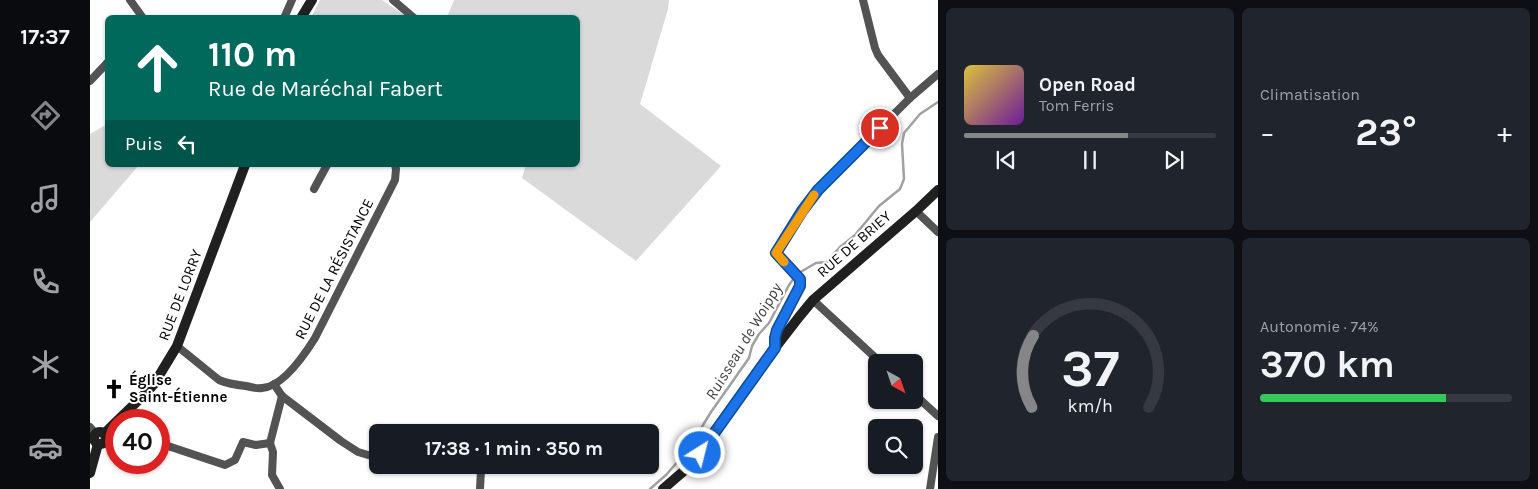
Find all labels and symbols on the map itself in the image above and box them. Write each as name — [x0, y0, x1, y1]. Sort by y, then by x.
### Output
pin — [859, 107, 901, 149]
street label: RUE DE LA RÉSISTANCE — [291, 196, 377, 342]
street label: RUE DE BRIEY — [813, 206, 895, 281]
street label: RUE DE LORRY — [154, 246, 206, 343]
water label: Ruisseau de Woippy — [701, 279, 786, 403]
north arrow — [868, 354, 922, 409]
place label: Église Saint-Étienne — [129, 370, 227, 406]
church icon: Église Saint-Étienne — [103, 378, 125, 400]
speed limit sign: 40 — [105, 409, 170, 474]
position arrow — [673, 426, 725, 478]

